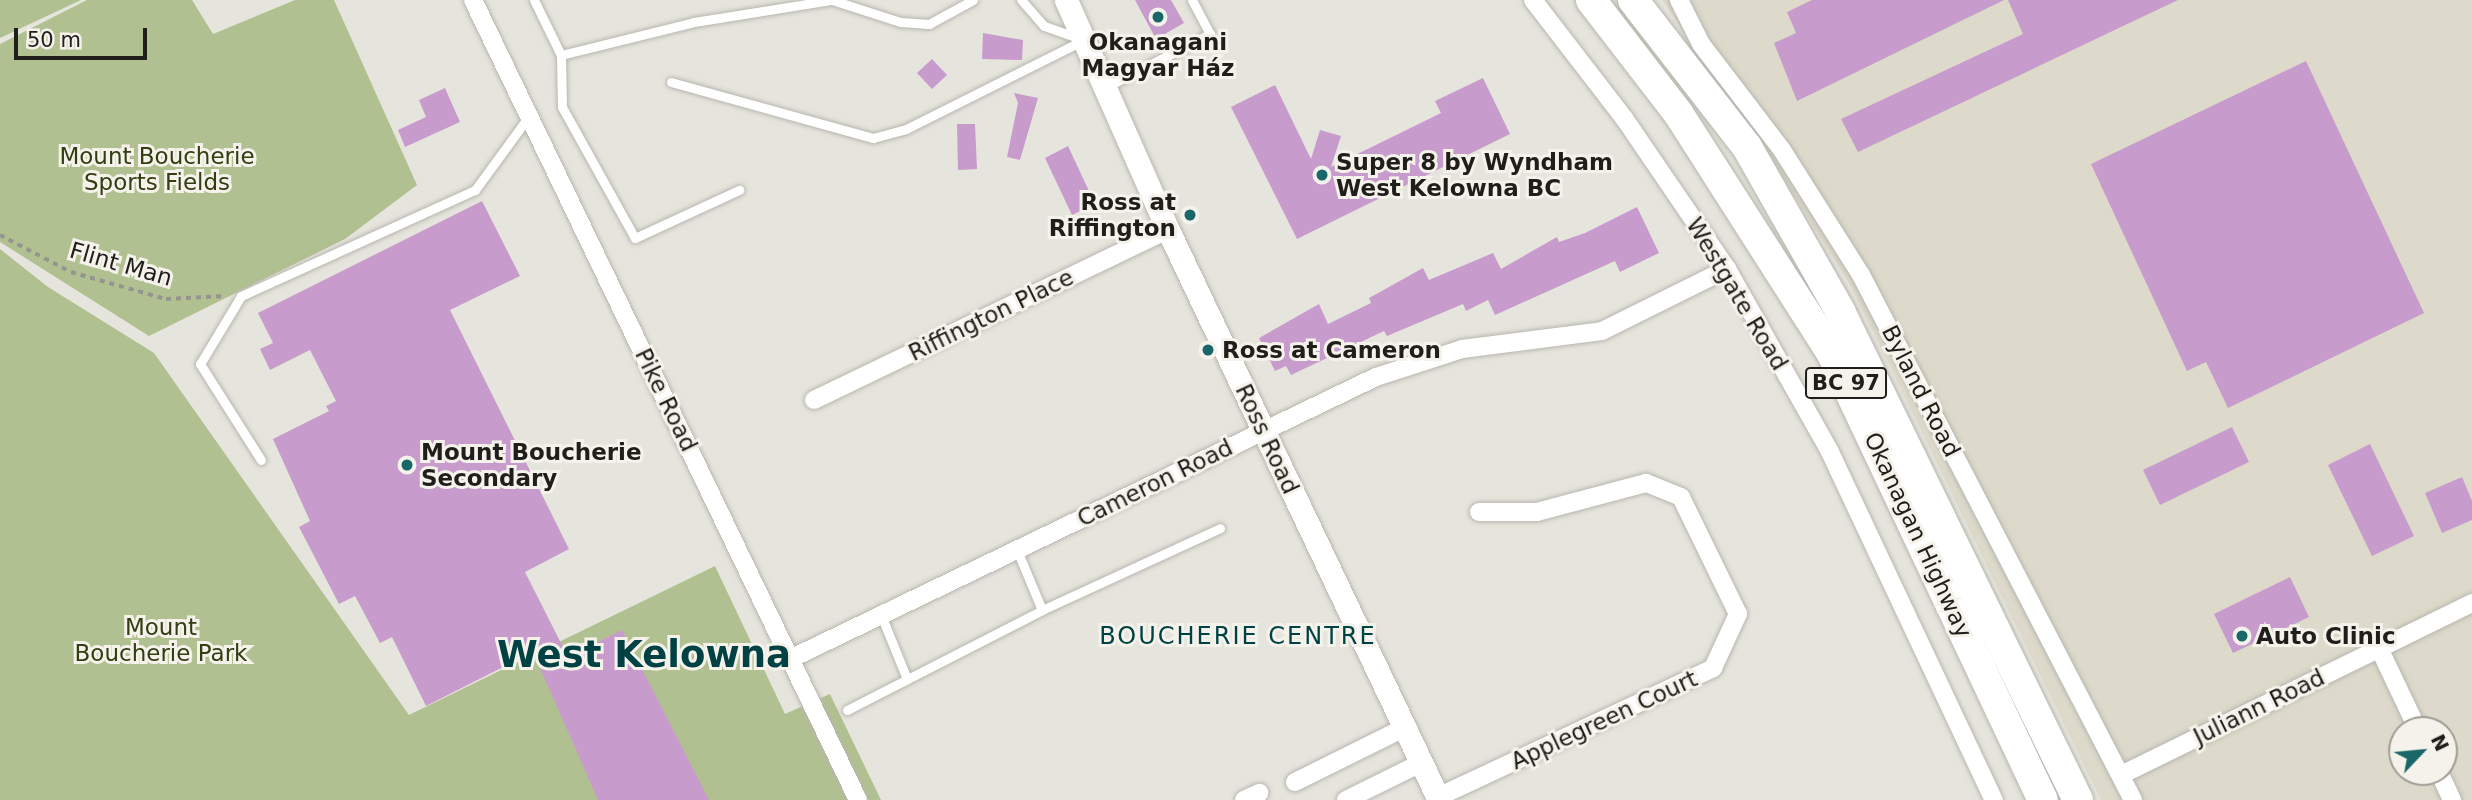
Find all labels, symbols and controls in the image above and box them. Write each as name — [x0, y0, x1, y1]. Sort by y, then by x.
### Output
marker: Okanagani Magyar Ház — [1150, 9, 1166, 25]
scale bar — [18, 14, 150, 58]
text: 50 m — [27, 28, 81, 52]
place label: Okanagani Magyar Ház — [1082, 28, 1234, 82]
park label: Mount Boucherie Sports Fields — [59, 142, 255, 196]
place label: Super 8 by Wyndham West Kelowna BC — [1336, 148, 1613, 202]
marker: Super 8 by Wyndham West Kelowna BC — [1314, 167, 1330, 183]
place label: Ross at Riffington — [1049, 188, 1176, 242]
marker: Ross at Riffington — [1182, 207, 1198, 223]
street label: Westgate Road — [1681, 213, 1793, 375]
street label: Flint Man — [67, 236, 175, 292]
street label: Riffington Place — [904, 263, 1078, 367]
street label: Byland Road — [1876, 321, 1966, 461]
place label: Ross at Cameron — [1222, 336, 1441, 364]
marker: Ross at Cameron — [1200, 342, 1216, 358]
street label: Pike Road — [629, 344, 703, 456]
road number: BC 97 — [1804, 366, 1888, 400]
street label: Ross Road — [1230, 380, 1304, 498]
street label: Okanagan Highway — [1858, 428, 1978, 642]
street label: Cameron Road — [1073, 433, 1237, 533]
place label: Mount Boucherie Secondary — [421, 438, 642, 492]
marker: Mount Boucherie Secondary — [399, 457, 415, 473]
park label: Mount Boucherie Park — [75, 613, 247, 667]
place label: Auto Clinic — [2256, 622, 2396, 650]
district label: BOUCHERIE CENTRE — [1101, 623, 1375, 651]
marker: Auto Clinic — [2234, 628, 2250, 644]
district label: West Kelowna — [497, 633, 791, 677]
street label: Juliann Road — [2189, 663, 2329, 751]
street label: Applegreen Court — [1506, 665, 1702, 775]
north arrow — [2388, 716, 2458, 786]
text: N — [2427, 731, 2453, 755]

